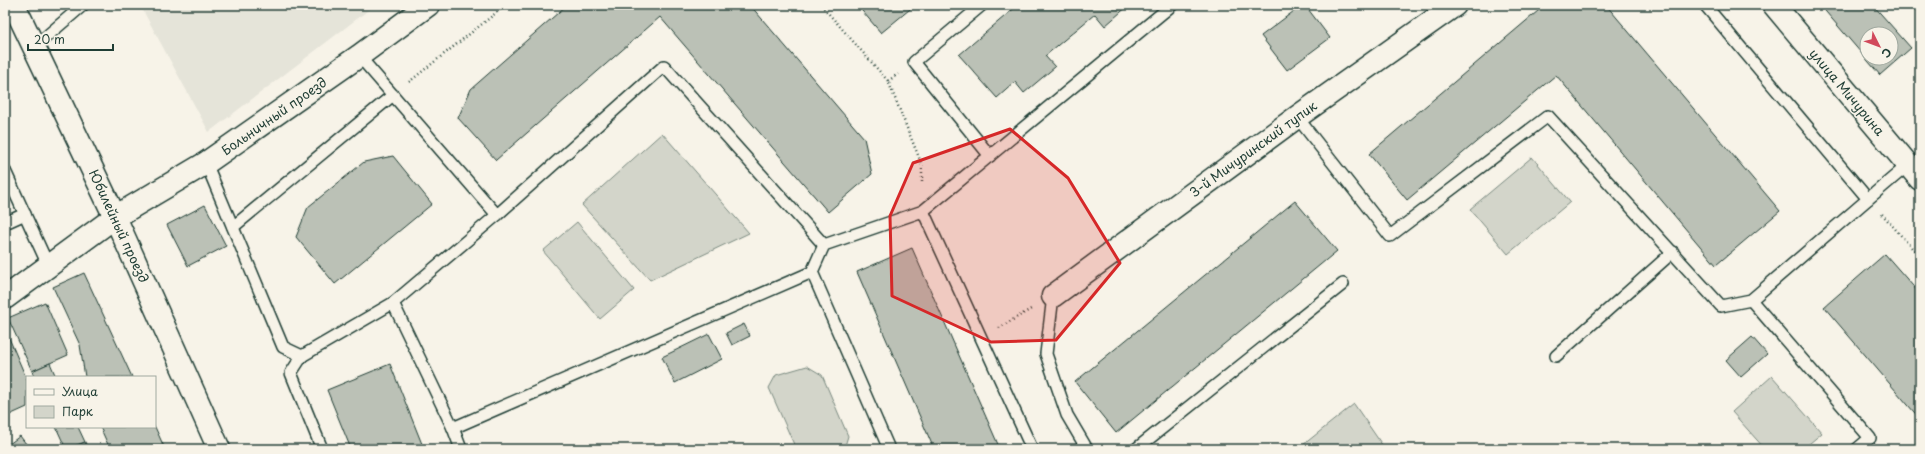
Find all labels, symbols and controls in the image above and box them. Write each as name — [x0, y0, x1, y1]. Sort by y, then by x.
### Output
scale bar — [28, 26, 113, 52]
north arrow — [1859, 26, 1899, 66]
text: 20 m — [34, 30, 65, 48]
street label: улица Мичурина — [1805, 44, 1890, 140]
text: С — [1878, 44, 1896, 62]
street label: Больничный проезд — [217, 72, 330, 159]
street label: 3-й Мичуринский тупик — [1185, 96, 1320, 201]
street label: Юбилейный проезд — [85, 166, 154, 286]
legend — [26, 376, 156, 428]
text: Улица — [62, 382, 98, 400]
text: Парк — [62, 402, 94, 420]

